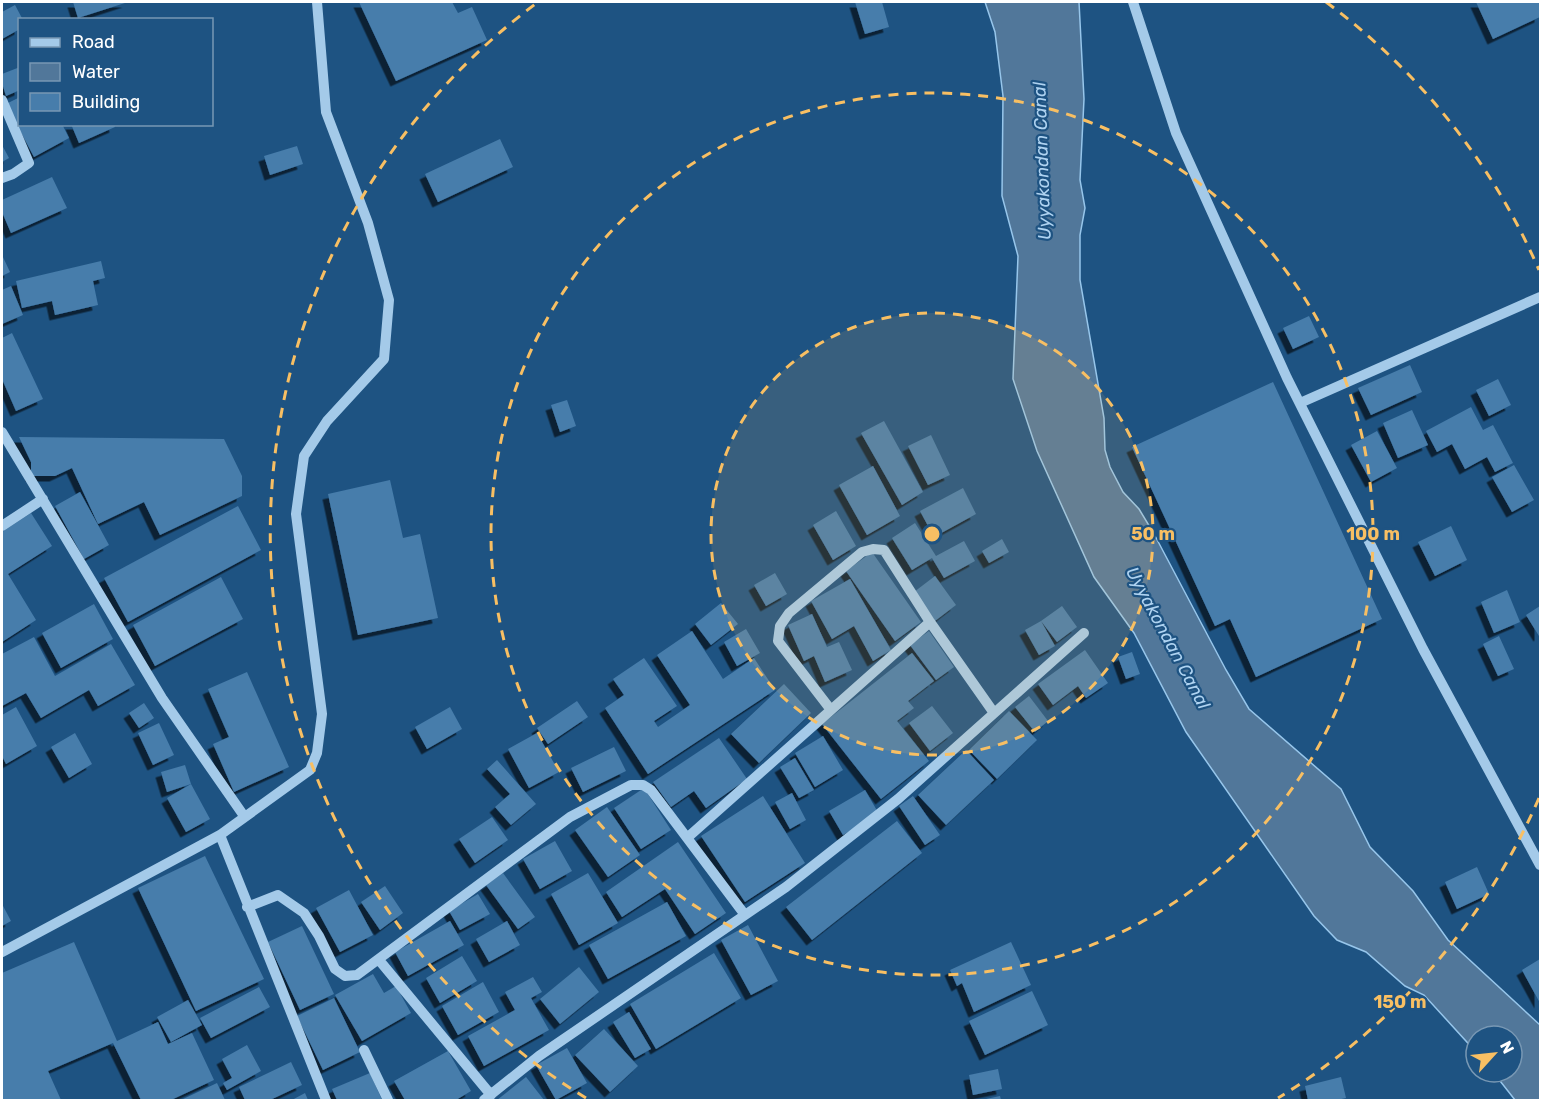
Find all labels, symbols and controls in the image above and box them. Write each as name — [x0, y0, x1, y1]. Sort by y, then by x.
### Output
legend — [18, 18, 213, 126]
text: Road — [72, 31, 115, 53]
text: Water — [72, 61, 120, 83]
water label: Uyyakondan Canal — [1028, 81, 1056, 240]
text: Building — [72, 91, 140, 113]
text: 50 m — [1131, 523, 1175, 545]
text: 100 m — [1346, 523, 1400, 545]
centre of rings — [922, 524, 942, 544]
water label: Uyyakondan Canal — [1121, 563, 1215, 714]
text: 150 m — [1373, 991, 1427, 1013]
north arrow — [1464, 1024, 1524, 1084]
text: N — [1496, 1038, 1518, 1057]

